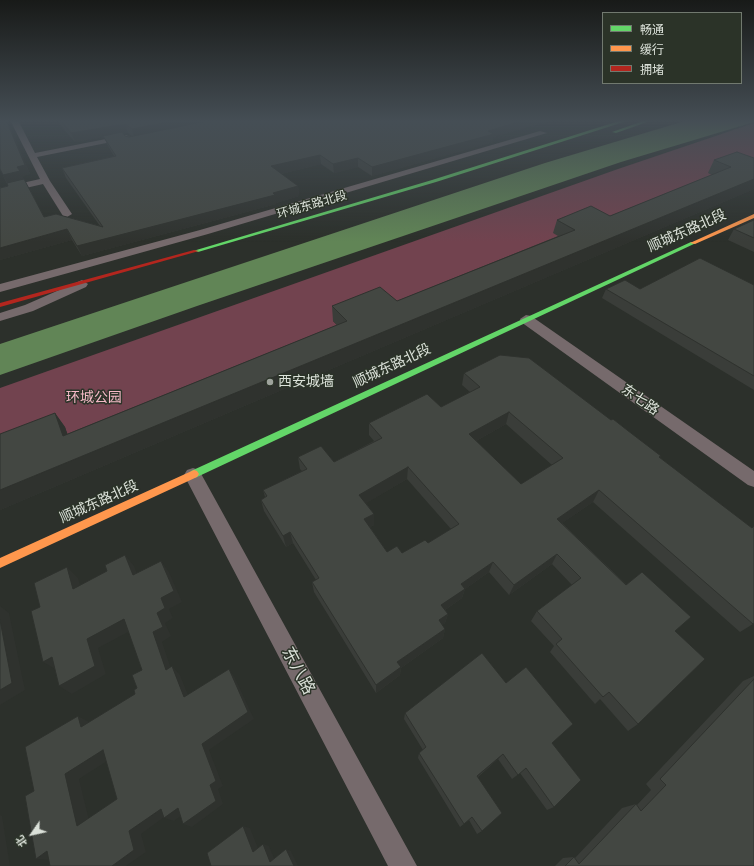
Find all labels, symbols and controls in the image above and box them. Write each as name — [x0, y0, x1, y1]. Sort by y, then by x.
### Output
legend — [602, 12, 742, 84]
text: 畅通 — [640, 23, 664, 37]
text: 缓行 — [640, 43, 664, 57]
text: 拥堵 — [640, 63, 664, 77]
street label: 环城东路北段 — [275, 188, 349, 222]
street label: 顺城东路北段 — [645, 206, 729, 256]
street label: 顺城东路北段 — [350, 341, 434, 391]
place label: 西安城墙 — [278, 374, 334, 390]
marker: 西安城墙 — [265, 377, 275, 387]
street label: 东七路 — [618, 381, 662, 419]
park label: 环城公园 — [66, 390, 122, 406]
street label: 顺城东路北段 — [57, 477, 141, 527]
street label: 东八路 — [277, 644, 319, 698]
north arrow — [12, 814, 52, 854]
text: 北 — [13, 833, 30, 849]

